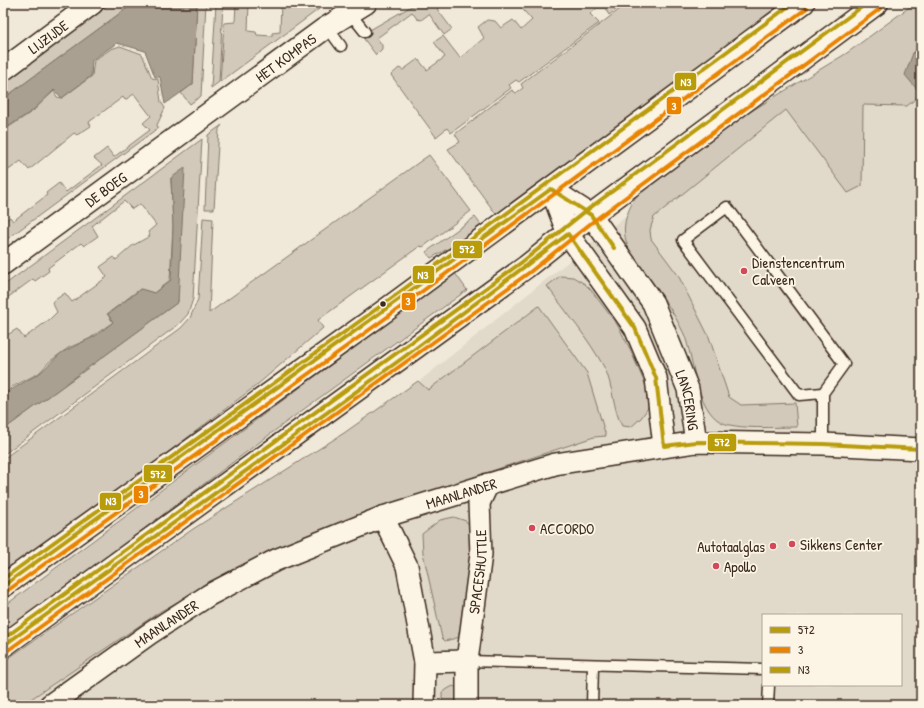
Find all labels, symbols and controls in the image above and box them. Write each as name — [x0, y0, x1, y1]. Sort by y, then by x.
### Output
street label: LIJZIJDE — [24, 14, 73, 58]
street label: HET KOMPAS — [251, 28, 320, 87]
line badge: N3 — [674, 72, 697, 91]
text: N3 — [681, 75, 691, 89]
line badge: 3 — [666, 96, 682, 115]
text: 3 — [672, 99, 677, 113]
street label: DE BOEG — [80, 166, 131, 211]
line badge: 572 — [452, 240, 483, 259]
text: 572 — [459, 242, 475, 256]
place label: Dienstencentrum Calveen — [752, 252, 845, 290]
line badge: N3 — [412, 265, 435, 284]
marker: Dienstencentrum Calveen — [739, 266, 749, 276]
text: N3 — [418, 268, 428, 282]
line badge: 3 — [401, 292, 416, 311]
text: 3 — [406, 294, 411, 308]
unlabelled marker — [378, 299, 388, 309]
street label: LANCERING — [671, 367, 705, 432]
line badge: 572 — [707, 433, 737, 452]
text: 572 — [714, 435, 730, 449]
line badge: 572 — [143, 464, 173, 483]
text: 572 — [150, 467, 166, 481]
street label: MAANLANDER — [423, 472, 499, 514]
line badge: 3 — [133, 485, 149, 504]
text: 3 — [139, 487, 144, 501]
line badge: N3 — [99, 492, 122, 511]
text: N3 — [106, 494, 116, 508]
place label: ACCORDO — [540, 518, 594, 539]
marker: ACCORDO — [527, 523, 537, 533]
street label: SPACESHUTTLE — [463, 529, 492, 615]
place label: Sikkens Center — [800, 534, 883, 555]
place label: Autotaalglas — [697, 536, 765, 557]
marker: Sikkens Center — [787, 539, 797, 549]
marker: Autotaalglas — [768, 541, 778, 551]
place label: Apollo — [724, 556, 756, 577]
marker: Apollo — [711, 561, 721, 571]
street label: MAANLANDER — [130, 594, 202, 652]
legend — [762, 614, 902, 686]
text: 572 — [798, 621, 815, 638]
text: 3 — [798, 641, 803, 658]
text: N3 — [798, 661, 810, 678]

